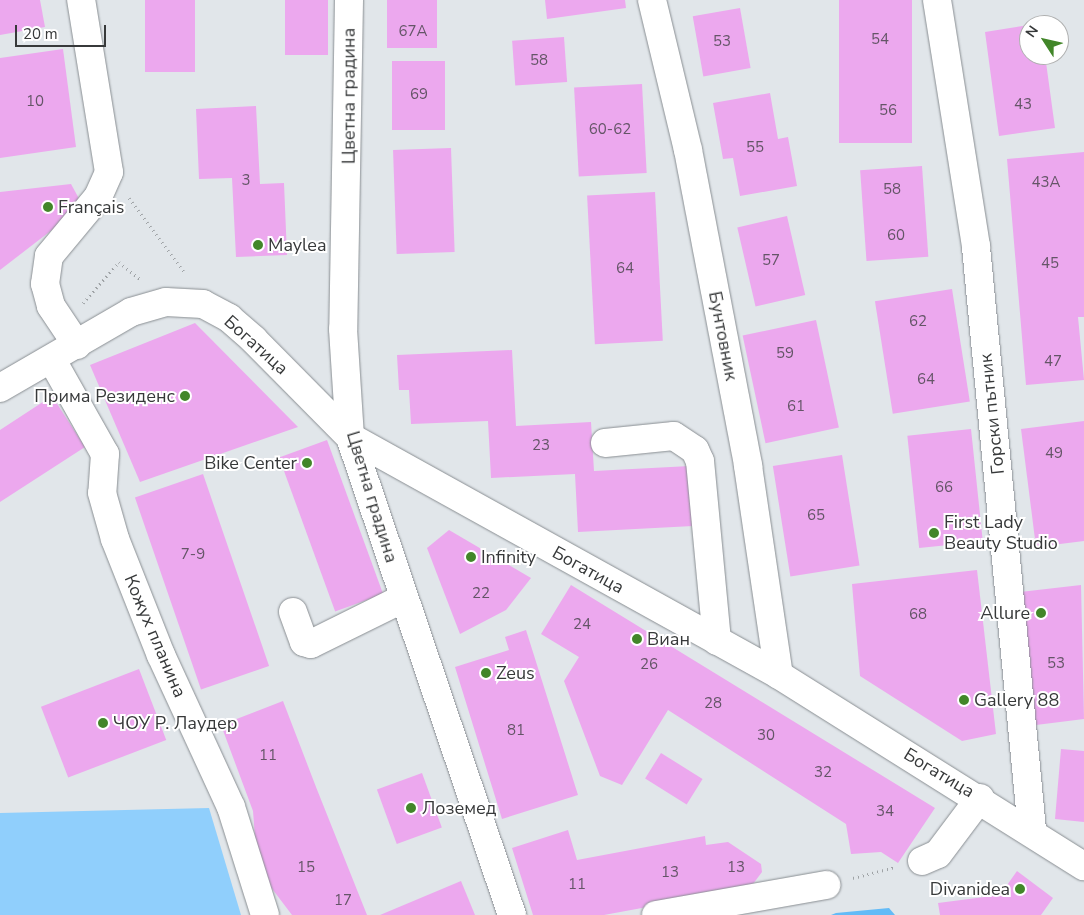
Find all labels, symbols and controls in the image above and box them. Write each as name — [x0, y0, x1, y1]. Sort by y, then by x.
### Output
scale bar — [18, 15, 109, 47]
north arrow — [1019, 15, 1069, 65]
text: N — [1021, 22, 1043, 41]
house number: 67А — [399, 23, 427, 41]
text: 20 m — [23, 24, 58, 44]
street label: Цветна градина — [338, 28, 360, 164]
house number: 54 — [871, 31, 889, 49]
house number: 53 — [713, 33, 731, 51]
house number: 58 — [530, 52, 548, 70]
house number: 69 — [410, 86, 428, 104]
house number: 10 — [26, 93, 44, 111]
house number: 43 — [1014, 96, 1032, 114]
house number: 56 — [879, 102, 897, 120]
house number: 60-62 — [589, 121, 631, 139]
house number: 55 — [746, 139, 764, 157]
house number: 3 — [242, 172, 250, 190]
house number: 43A — [1032, 174, 1060, 192]
house number: 58 — [883, 181, 901, 199]
place label: Français — [58, 196, 124, 218]
marker: Français — [42, 201, 54, 213]
house number: 60 — [887, 227, 905, 245]
place label: Maylea — [268, 234, 326, 256]
marker: Maylea — [252, 239, 264, 251]
house number: 57 — [762, 252, 780, 270]
house number: 45 — [1041, 255, 1059, 273]
house number: 64 — [616, 260, 634, 278]
street label: Бунтовник — [704, 290, 742, 382]
street label: Богатица — [220, 311, 292, 379]
house number: 62 — [909, 313, 927, 331]
house number: 59 — [776, 345, 794, 363]
street label: Горски пътник — [975, 353, 1009, 475]
house number: 47 — [1044, 353, 1062, 371]
house number: 64 — [917, 371, 935, 389]
place label: Прима Резиденс — [34, 385, 175, 407]
marker: Прима Резиденс — [179, 390, 191, 402]
house number: 61 — [787, 398, 805, 416]
street label: Цветна градина — [342, 429, 402, 565]
house number: 23 — [532, 437, 550, 455]
house number: 49 — [1045, 445, 1063, 463]
place label: Bike Center — [204, 452, 297, 474]
marker: Bike Center — [301, 457, 313, 469]
house number: 66 — [935, 479, 953, 497]
house number: 65 — [807, 507, 825, 525]
place label: First Lady Beauty Studio — [944, 512, 1058, 554]
marker: First Lady Beauty Studio — [928, 527, 940, 539]
street label: Богатица — [548, 542, 628, 598]
house number: 7-9 — [181, 546, 205, 564]
place label: Infinity — [481, 546, 536, 568]
marker: Infinity — [465, 551, 477, 563]
street label: Кожух планина — [119, 571, 191, 701]
house number: 22 — [472, 585, 490, 603]
place label: Allure — [980, 602, 1030, 624]
house number: 68 — [909, 606, 927, 624]
marker: Allure — [1034, 606, 1048, 620]
house number: 24 — [573, 616, 591, 634]
place label: Виан — [647, 628, 690, 650]
marker: Виан — [631, 633, 643, 645]
house number: 53 — [1047, 655, 1065, 673]
house number: 26 — [640, 656, 658, 674]
place label: Zeus — [496, 662, 535, 684]
marker: Zeus — [480, 667, 492, 679]
place label: Gallery 88 — [974, 689, 1059, 711]
marker: Gallery 88 — [958, 694, 970, 706]
house number: 28 — [704, 695, 722, 713]
place label: ЧОУ Р. Лаудер — [113, 712, 237, 734]
marker: ЧОУ Р. Лаудер — [97, 717, 109, 729]
house number: 81 — [507, 722, 525, 740]
house number: 30 — [757, 727, 775, 745]
street label: Богатица — [900, 744, 978, 802]
house number: 11 — [259, 747, 277, 765]
house number: 32 — [814, 764, 832, 782]
place label: Лоземед — [422, 797, 497, 819]
marker: Лоземед — [404, 801, 418, 815]
house number: 34 — [876, 803, 894, 821]
house number: 15 — [297, 859, 315, 877]
house number: 13 — [727, 859, 745, 877]
house number: 13 — [661, 864, 679, 882]
house number: 11 — [568, 876, 586, 894]
place label: Divanidea — [930, 878, 1010, 900]
marker: Divanidea — [1014, 883, 1026, 895]
house number: 17 — [334, 892, 352, 910]

